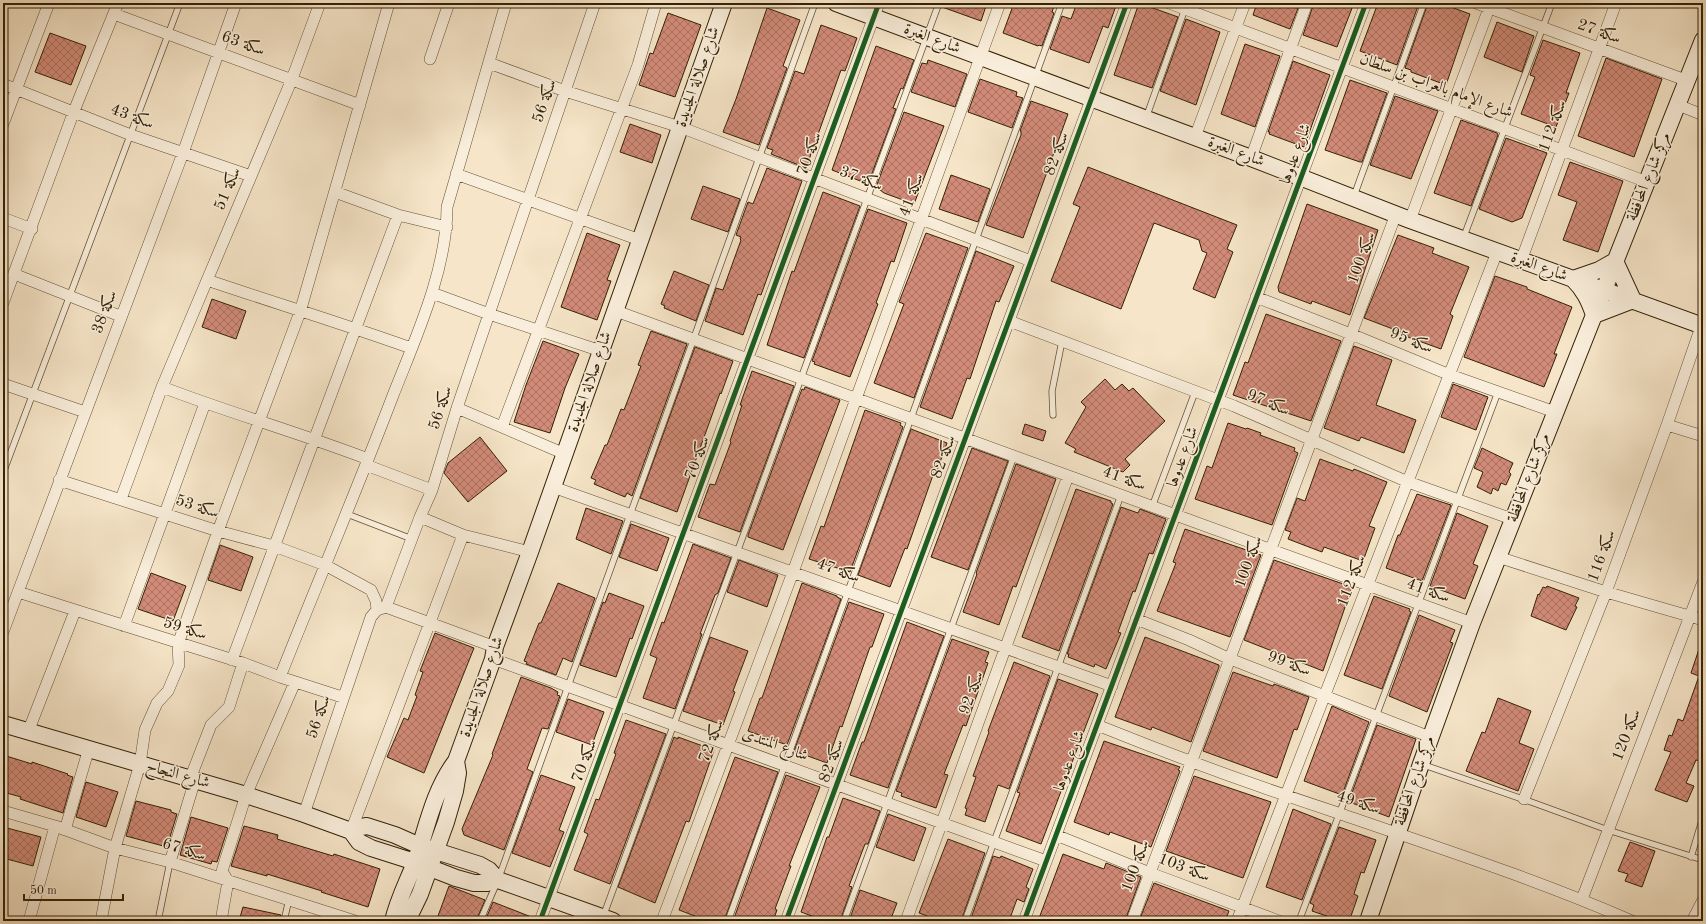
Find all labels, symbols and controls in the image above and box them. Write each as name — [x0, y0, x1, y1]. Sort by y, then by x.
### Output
street label: سكة 27 — [1575, 15, 1624, 47]
street label: شارع الغبرة — [900, 21, 962, 61]
street label: شارع صلالة الجديدة — [673, 25, 726, 131]
street label: سكة 63 — [219, 27, 268, 59]
street label: شارع الإمام بالعراب بن سلطان — [1356, 51, 1515, 126]
street label: سكة 56 — [528, 77, 560, 125]
street label: سكة 112 — [1534, 97, 1570, 154]
street label: سكة 43 — [108, 100, 157, 133]
street label: شارع عدوها — [1278, 122, 1318, 188]
street label: سكة 70 — [793, 129, 825, 178]
street label: سكة 82 — [1040, 129, 1072, 178]
street label: مركز شارع المحافظة — [1622, 130, 1678, 225]
street label: شارع الغبرة — [1204, 134, 1266, 174]
street label: سكة 37 — [837, 162, 886, 195]
street label: سكة 51 — [210, 164, 244, 213]
street label: سكة 41 — [895, 170, 927, 219]
street label: سكة 100 — [1343, 229, 1379, 286]
street label: شارع الغبرة — [1507, 249, 1569, 288]
street label: سكة 38 — [88, 287, 121, 336]
street label: سكة 95 — [1387, 323, 1436, 357]
street label: شارع صلالة الجديدة — [565, 330, 618, 436]
street label: سكة 56 — [425, 384, 456, 432]
street label: سكة 97 — [1244, 385, 1293, 419]
street label: شارع عدوها — [1165, 425, 1205, 491]
street label: مركز شارع المحافظة — [1503, 431, 1557, 526]
street label: سكة 82 — [927, 432, 959, 481]
street label: سكة 70 — [681, 433, 713, 482]
street label: سكة 41 — [1100, 462, 1149, 494]
street label: سكة 53 — [173, 491, 221, 522]
street label: سكة 116 — [1583, 527, 1619, 584]
street label: سكة 100 — [1230, 533, 1266, 590]
street label: سكة 112 — [1333, 552, 1369, 609]
street label: سكة 47 — [814, 554, 863, 586]
street label: سكة 41 — [1404, 574, 1453, 606]
street label: سكة 59 — [161, 613, 209, 643]
street label: شارع صلالة الجديدة — [457, 635, 510, 741]
street label: سكة 99 — [1265, 647, 1314, 680]
street label: سكة 92 — [955, 668, 987, 717]
street label: سكة 56 — [302, 693, 334, 741]
street label: سكة 120 — [1608, 706, 1644, 763]
street label: سكة 72 — [695, 716, 728, 765]
street label: شارع المنتدى — [738, 726, 810, 768]
street label: شارع عدوها — [1052, 729, 1092, 795]
street label: مركز شارع المحافظة — [1390, 733, 1442, 829]
street label: سكة 70 — [568, 736, 601, 785]
street label: سكة 82 — [815, 736, 847, 785]
street label: شارع النجاح — [143, 758, 212, 796]
street label: سكة 49 — [1334, 787, 1382, 818]
street label: سكة 67 — [160, 834, 208, 864]
street label: سكة 100 — [1117, 837, 1153, 894]
street label: سكة 103 — [1156, 849, 1213, 885]
scale bar — [24, 876, 123, 902]
text: 50 m — [30, 884, 57, 897]

